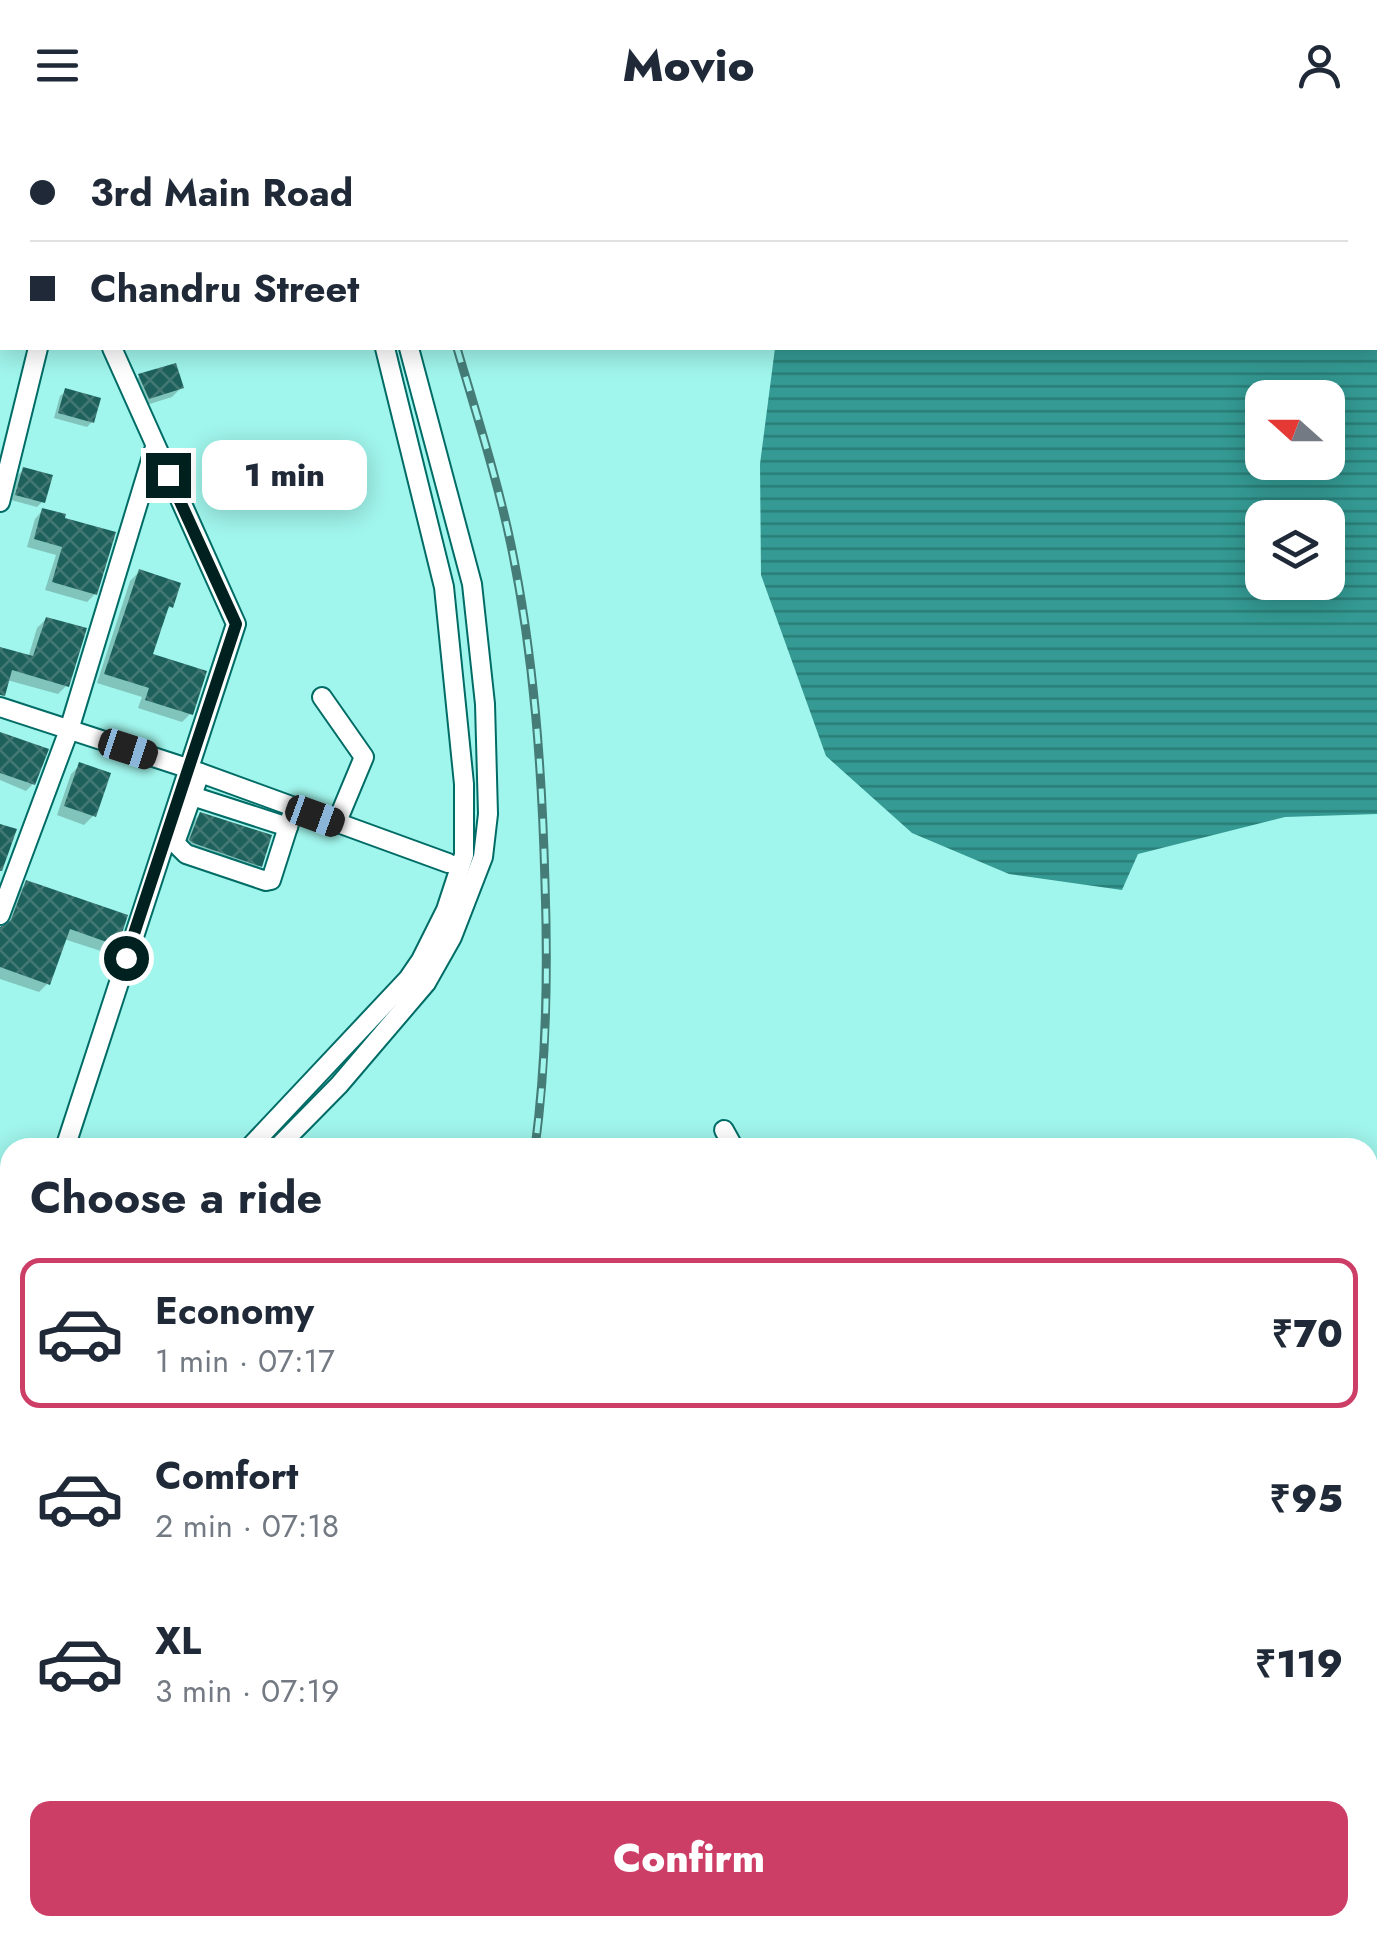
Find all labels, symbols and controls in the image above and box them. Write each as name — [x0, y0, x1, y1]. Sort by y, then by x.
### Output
text: Movio — [622, 33, 755, 98]
icon: menu — [30, 38, 85, 93]
icon: person — [1292, 38, 1347, 93]
text: 3rd Main Road — [90, 165, 353, 220]
text: Chandru Street — [90, 261, 359, 316]
north arrow — [1245, 380, 1345, 480]
map controls — [1245, 380, 1345, 600]
callout: 1 min — [203, 440, 368, 510]
text: 1 min — [244, 452, 325, 498]
route end — [146, 453, 191, 498]
button: layers — [1245, 500, 1345, 600]
car — [95, 725, 161, 773]
car — [282, 792, 348, 840]
route start — [104, 936, 149, 981]
text: Choose a ride — [30, 1165, 322, 1230]
text: Economy — [155, 1283, 314, 1338]
icon: car — [35, 1288, 125, 1378]
text: ₹70 — [1272, 1306, 1343, 1361]
text: 1 min · 07:17 — [155, 1338, 335, 1384]
text: Comfort — [155, 1448, 298, 1503]
icon: car — [35, 1453, 125, 1543]
text: ₹95 — [1269, 1471, 1343, 1526]
text: 2 min · 07:18 — [155, 1503, 339, 1549]
text: XL — [155, 1613, 201, 1668]
icon: car — [35, 1618, 125, 1708]
text: ₹119 — [1255, 1636, 1343, 1691]
text: 3 min · 07:19 — [155, 1668, 339, 1714]
button: Confirm — [30, 1801, 1348, 1916]

